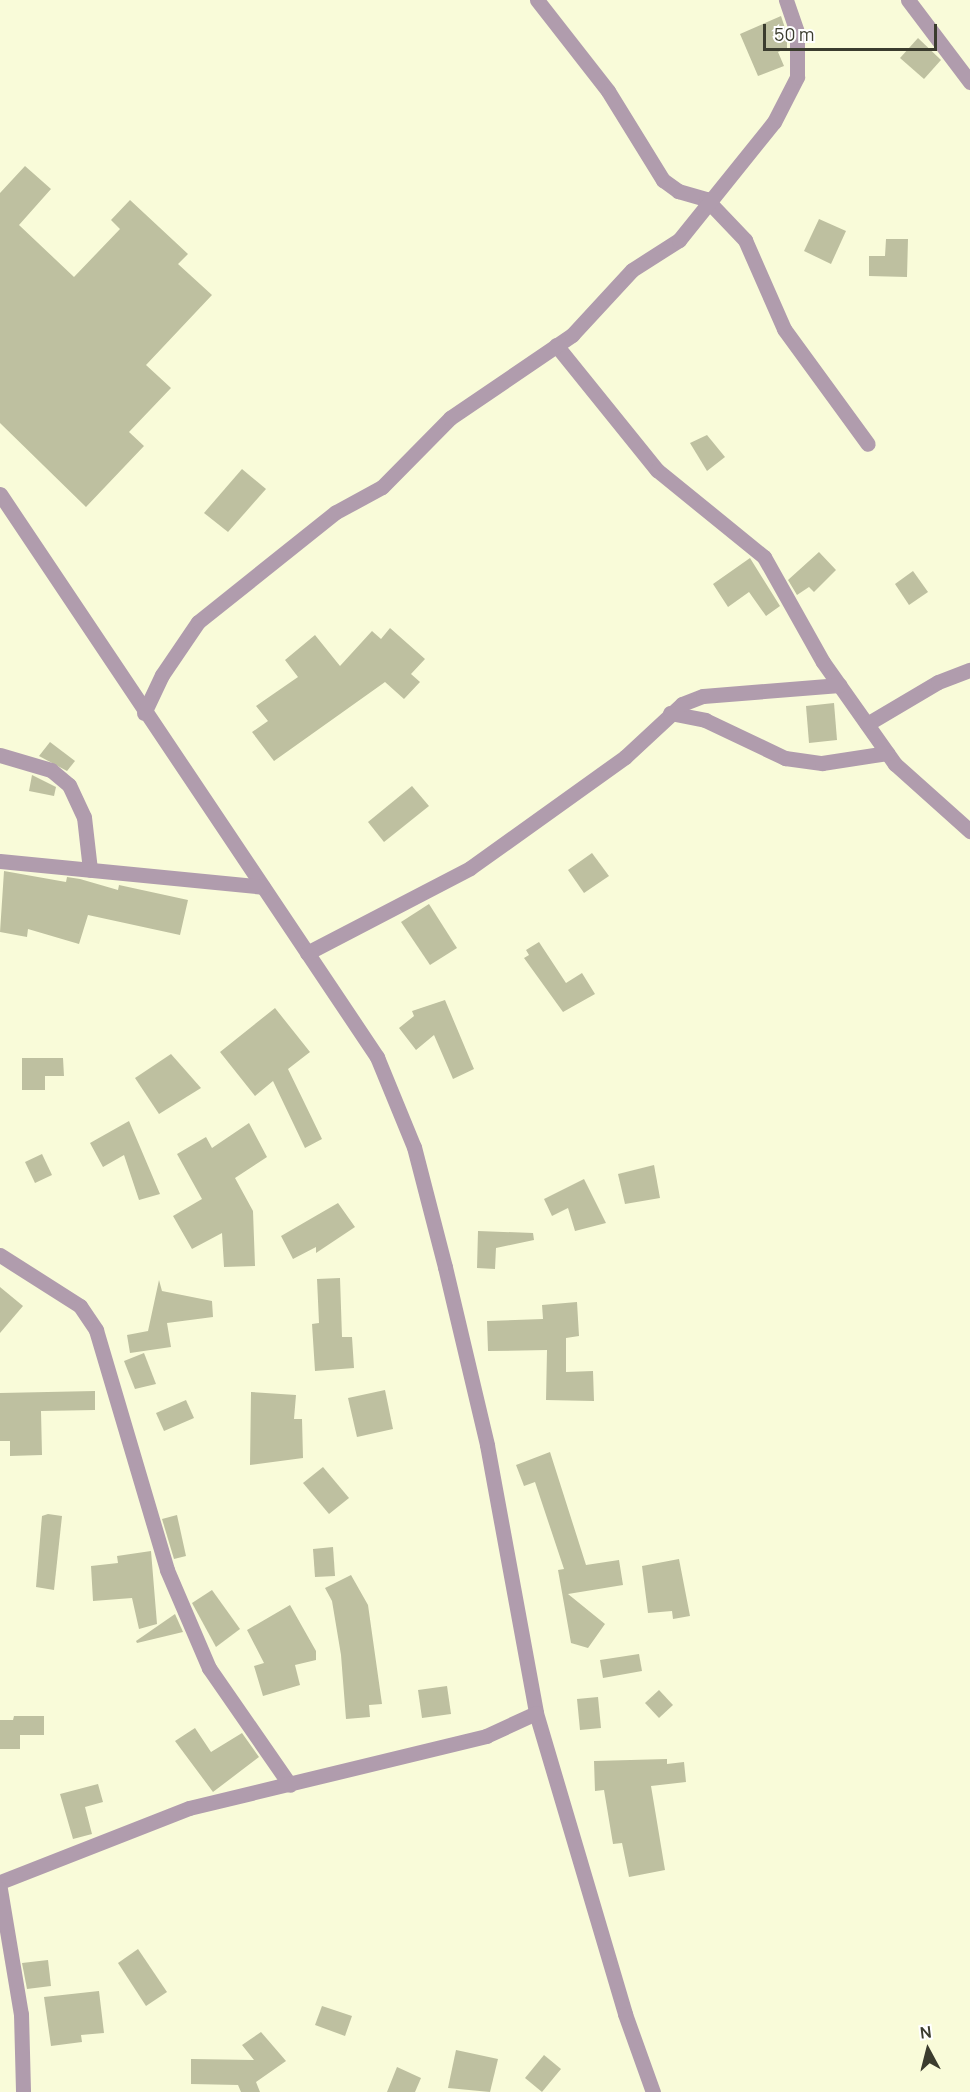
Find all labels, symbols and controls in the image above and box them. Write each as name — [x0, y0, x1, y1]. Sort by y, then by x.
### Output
scale bar — [766, 12, 940, 50]
text: 50 m — [774, 22, 814, 46]
north arrow — [898, 2020, 958, 2080]
text: N — [919, 2021, 933, 2044]

